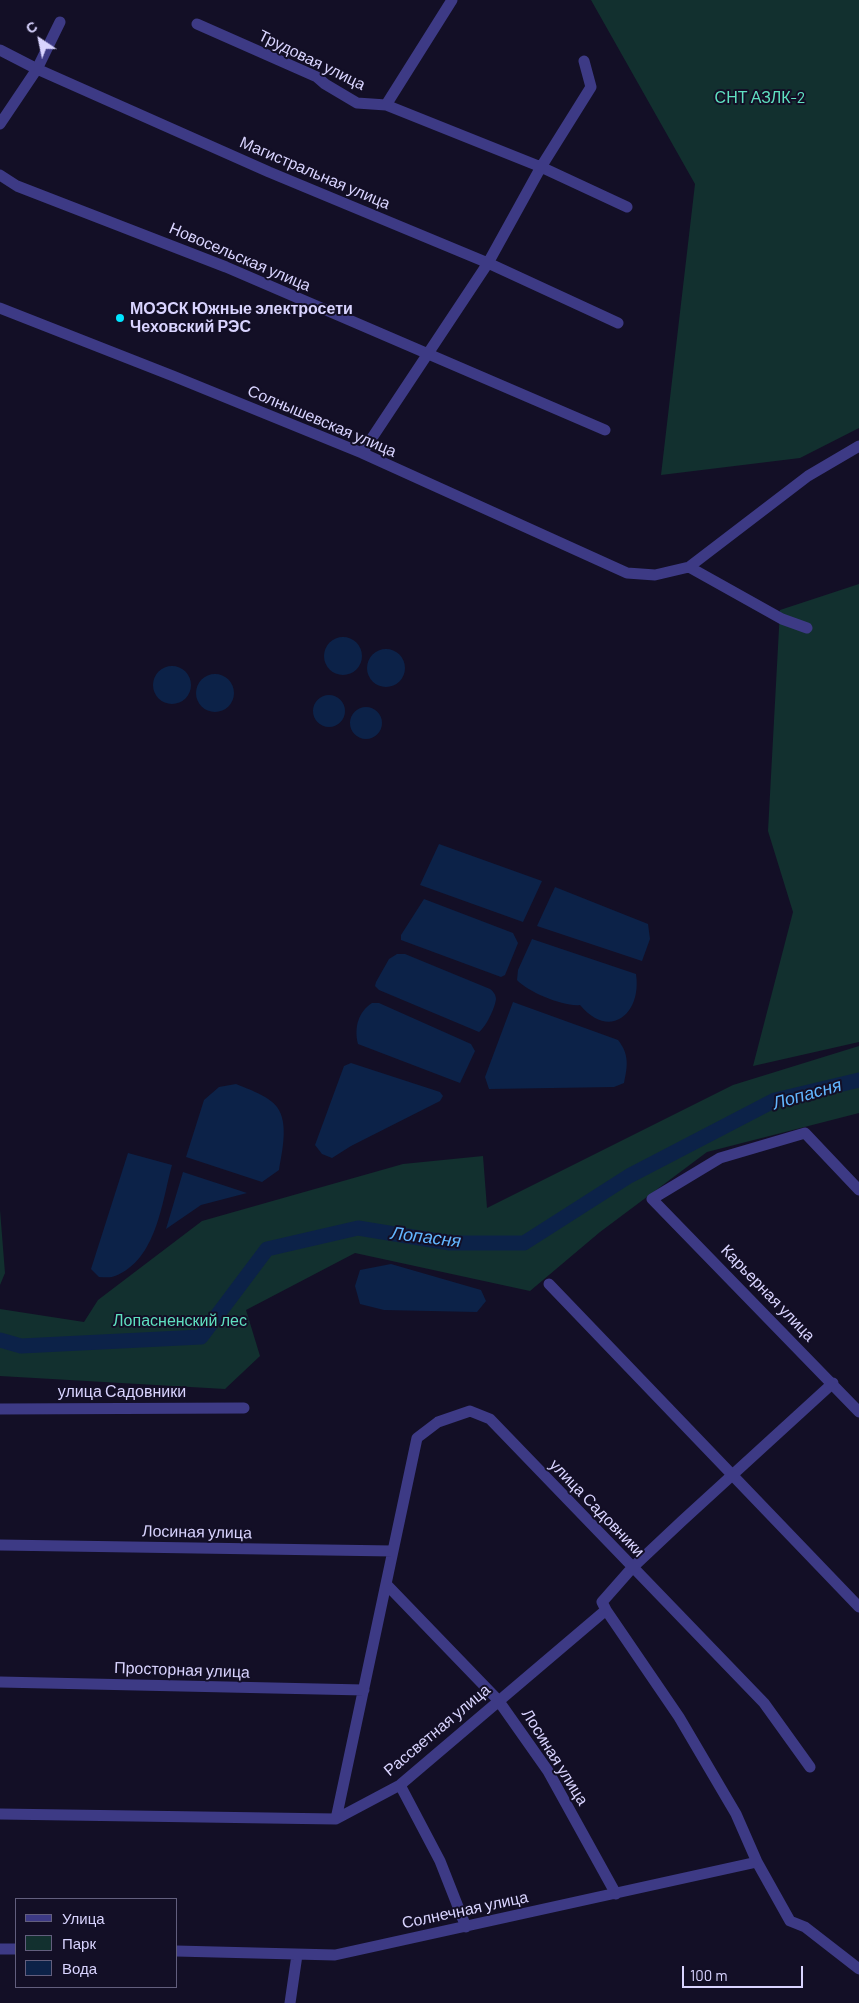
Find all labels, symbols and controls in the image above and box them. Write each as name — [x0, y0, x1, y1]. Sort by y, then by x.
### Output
north arrow — [15, 15, 65, 65]
text: С — [22, 17, 40, 37]
street label: Трудовая улица — [255, 26, 369, 94]
park label: СНТ АЗЛК-2 — [715, 88, 805, 108]
street label: Магистральная улица — [237, 133, 393, 213]
street label: Новосельская улица — [166, 219, 314, 295]
place label: МОЭСК Южные электросети Чеховский РЭС — [130, 299, 353, 337]
marker: МОЭСК Южные электросети Чеховский РЭС — [114, 312, 126, 324]
street label: Солнышевская улица — [245, 381, 399, 461]
water label: Лопасня — [770, 1074, 844, 1114]
water label: Лопасня — [390, 1222, 462, 1252]
street label: Карьерная улица — [717, 1241, 819, 1345]
park label: Лопасненский лес — [113, 1311, 247, 1331]
street label: улица Садовники — [58, 1382, 186, 1402]
street label: улица Садовники — [546, 1455, 648, 1561]
street label: Лосиная улица — [142, 1521, 252, 1543]
street label: Просторная улица — [114, 1658, 250, 1682]
street label: Рассветная улица — [380, 1680, 494, 1780]
street label: Лосиная улица — [518, 1705, 592, 1809]
street label: Солнечная улица — [400, 1887, 530, 1933]
legend — [15, 1898, 178, 1988]
text: Улица — [62, 1909, 105, 1927]
text: Парк — [62, 1934, 96, 1952]
scale bar — [684, 1956, 805, 1988]
text: Вода — [62, 1959, 97, 1977]
text: 100 m — [690, 1966, 728, 1984]

